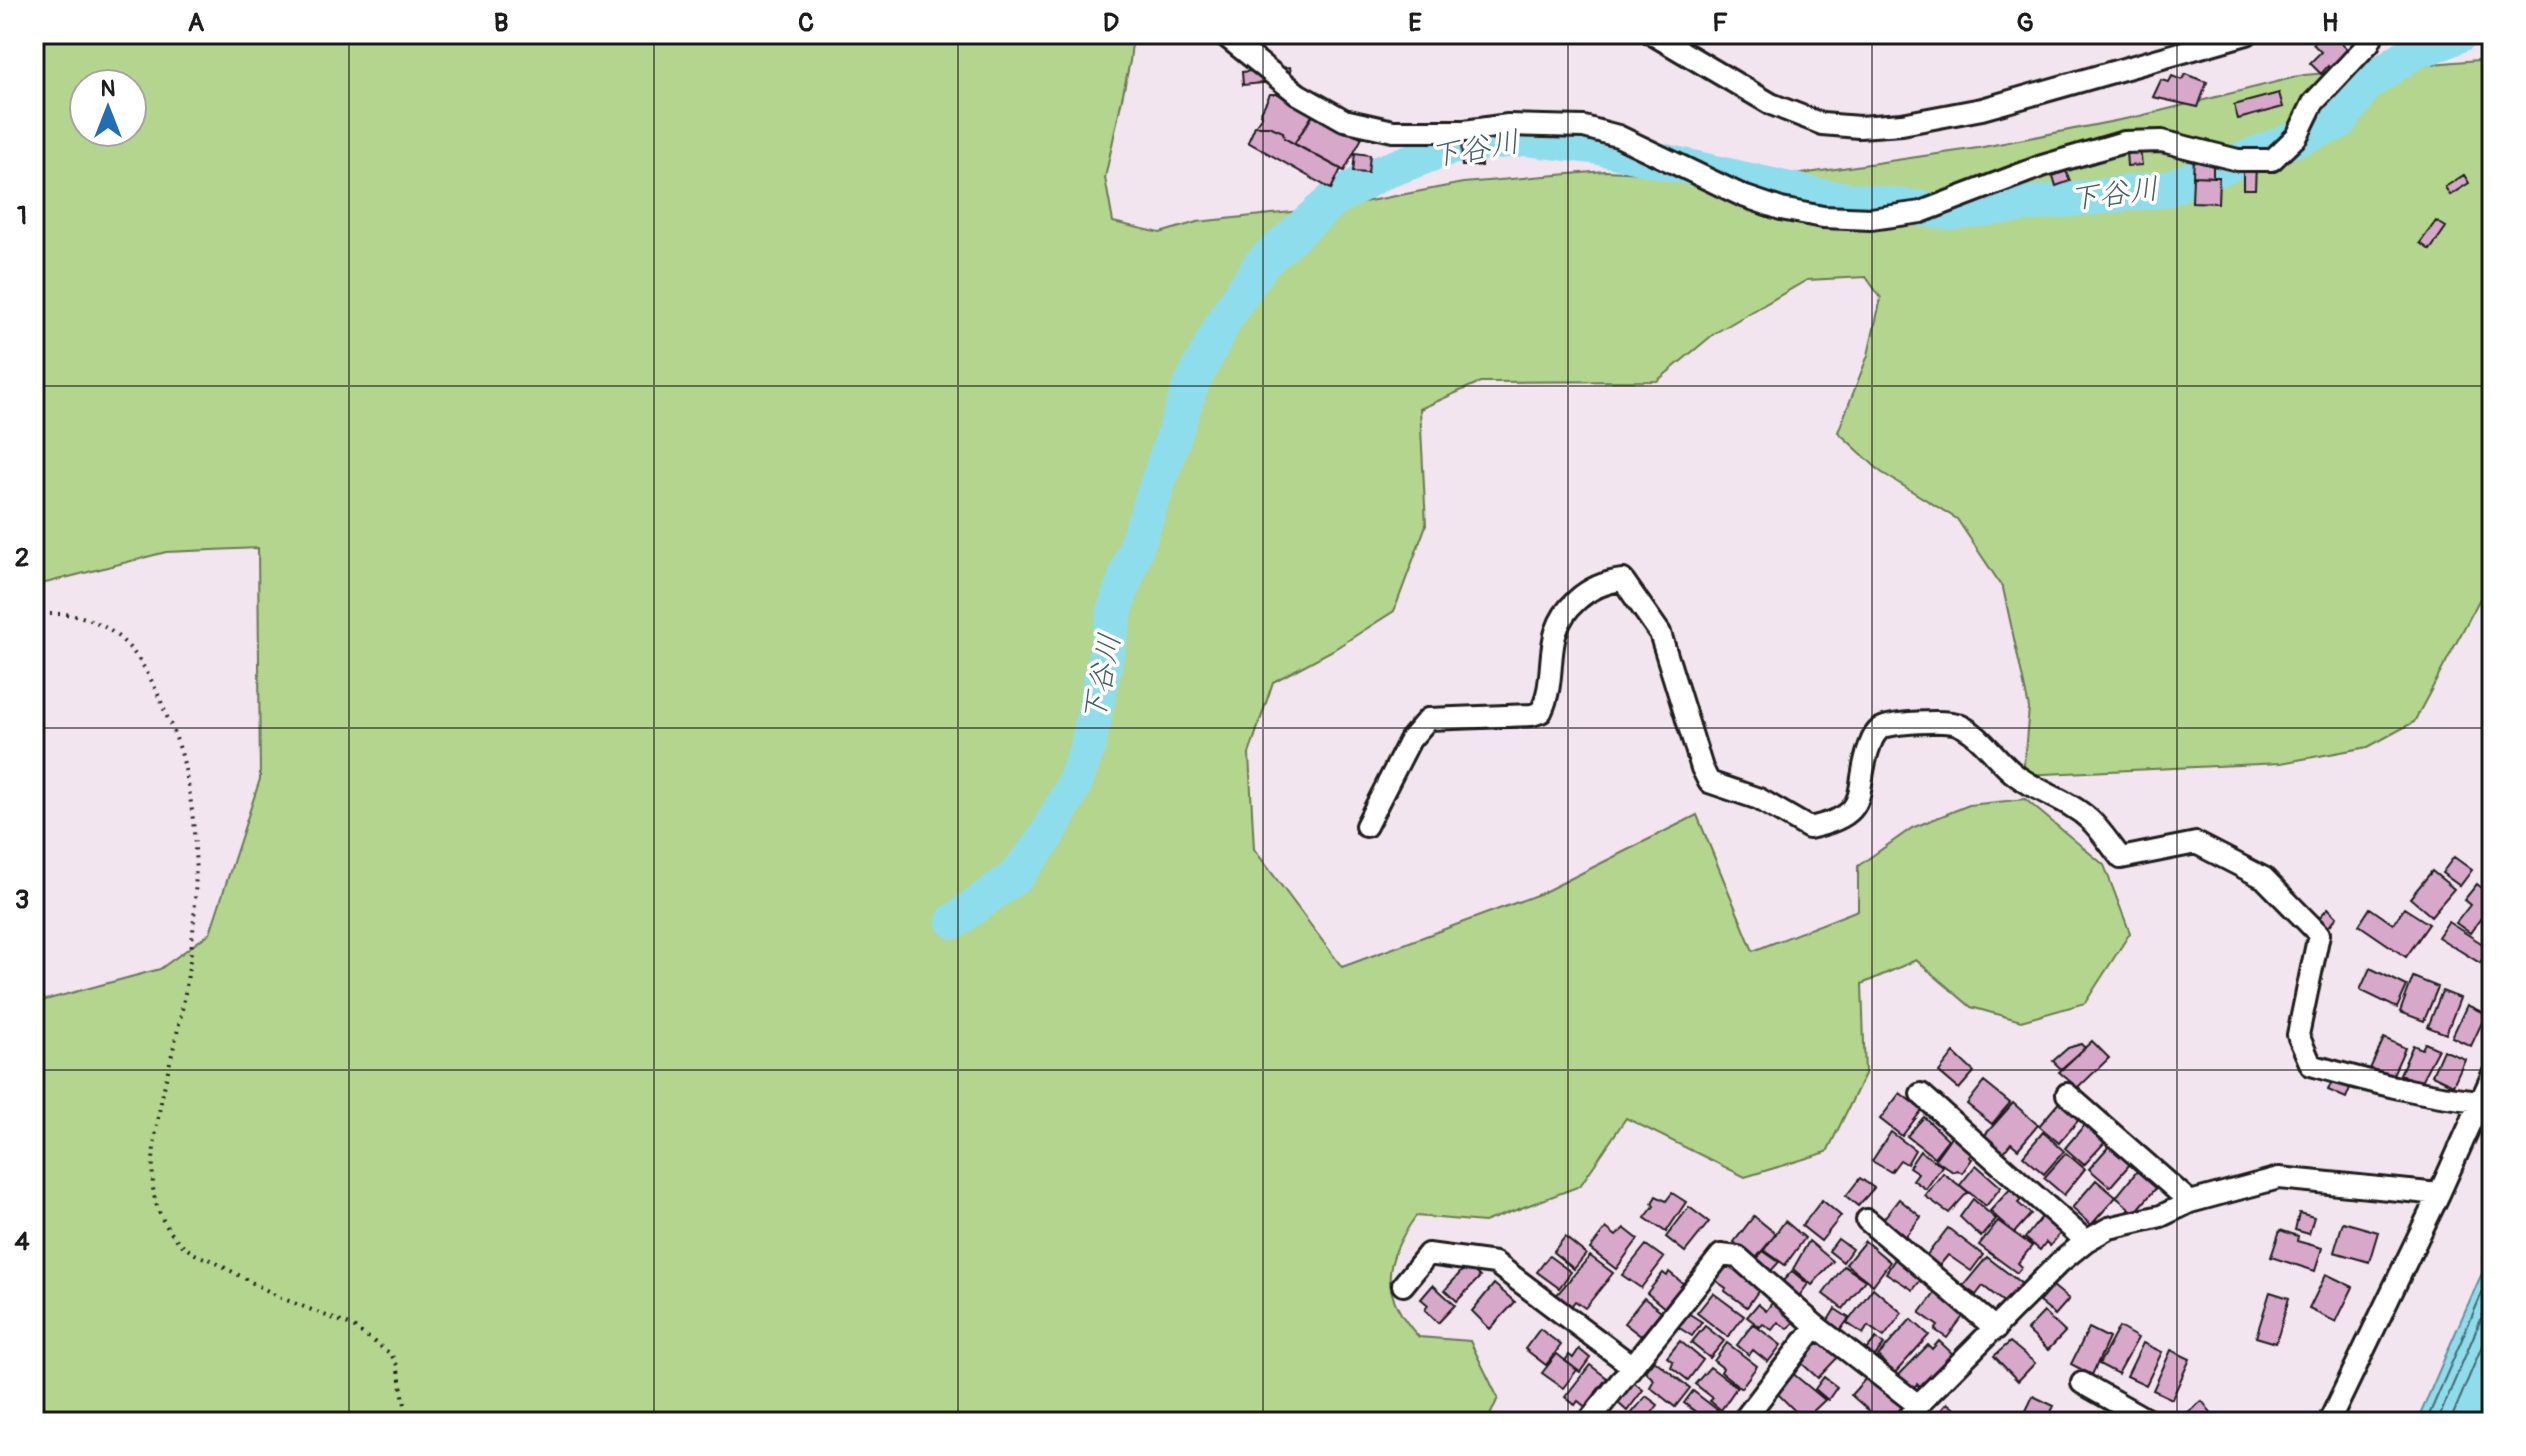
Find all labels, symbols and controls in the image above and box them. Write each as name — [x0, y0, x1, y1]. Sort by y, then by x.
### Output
text: A — [188, 7, 205, 39]
text: B — [494, 7, 508, 39]
text: C — [798, 7, 814, 39]
text: D — [1103, 7, 1119, 39]
text: E — [1408, 7, 1422, 39]
text: F — [1712, 7, 1728, 39]
text: G — [2016, 7, 2034, 39]
text: H — [2322, 7, 2338, 39]
north arrow — [68, 68, 148, 148]
text: N — [101, 75, 116, 103]
water label: 下谷川 — [1427, 123, 1523, 175]
water label: 下谷川 — [2067, 170, 2161, 218]
text: 1 — [17, 200, 27, 232]
text: 2 — [15, 542, 29, 574]
water label: 下谷川 — [1075, 630, 1129, 726]
text: 3 — [15, 884, 29, 916]
text: 4 — [14, 1226, 30, 1258]

